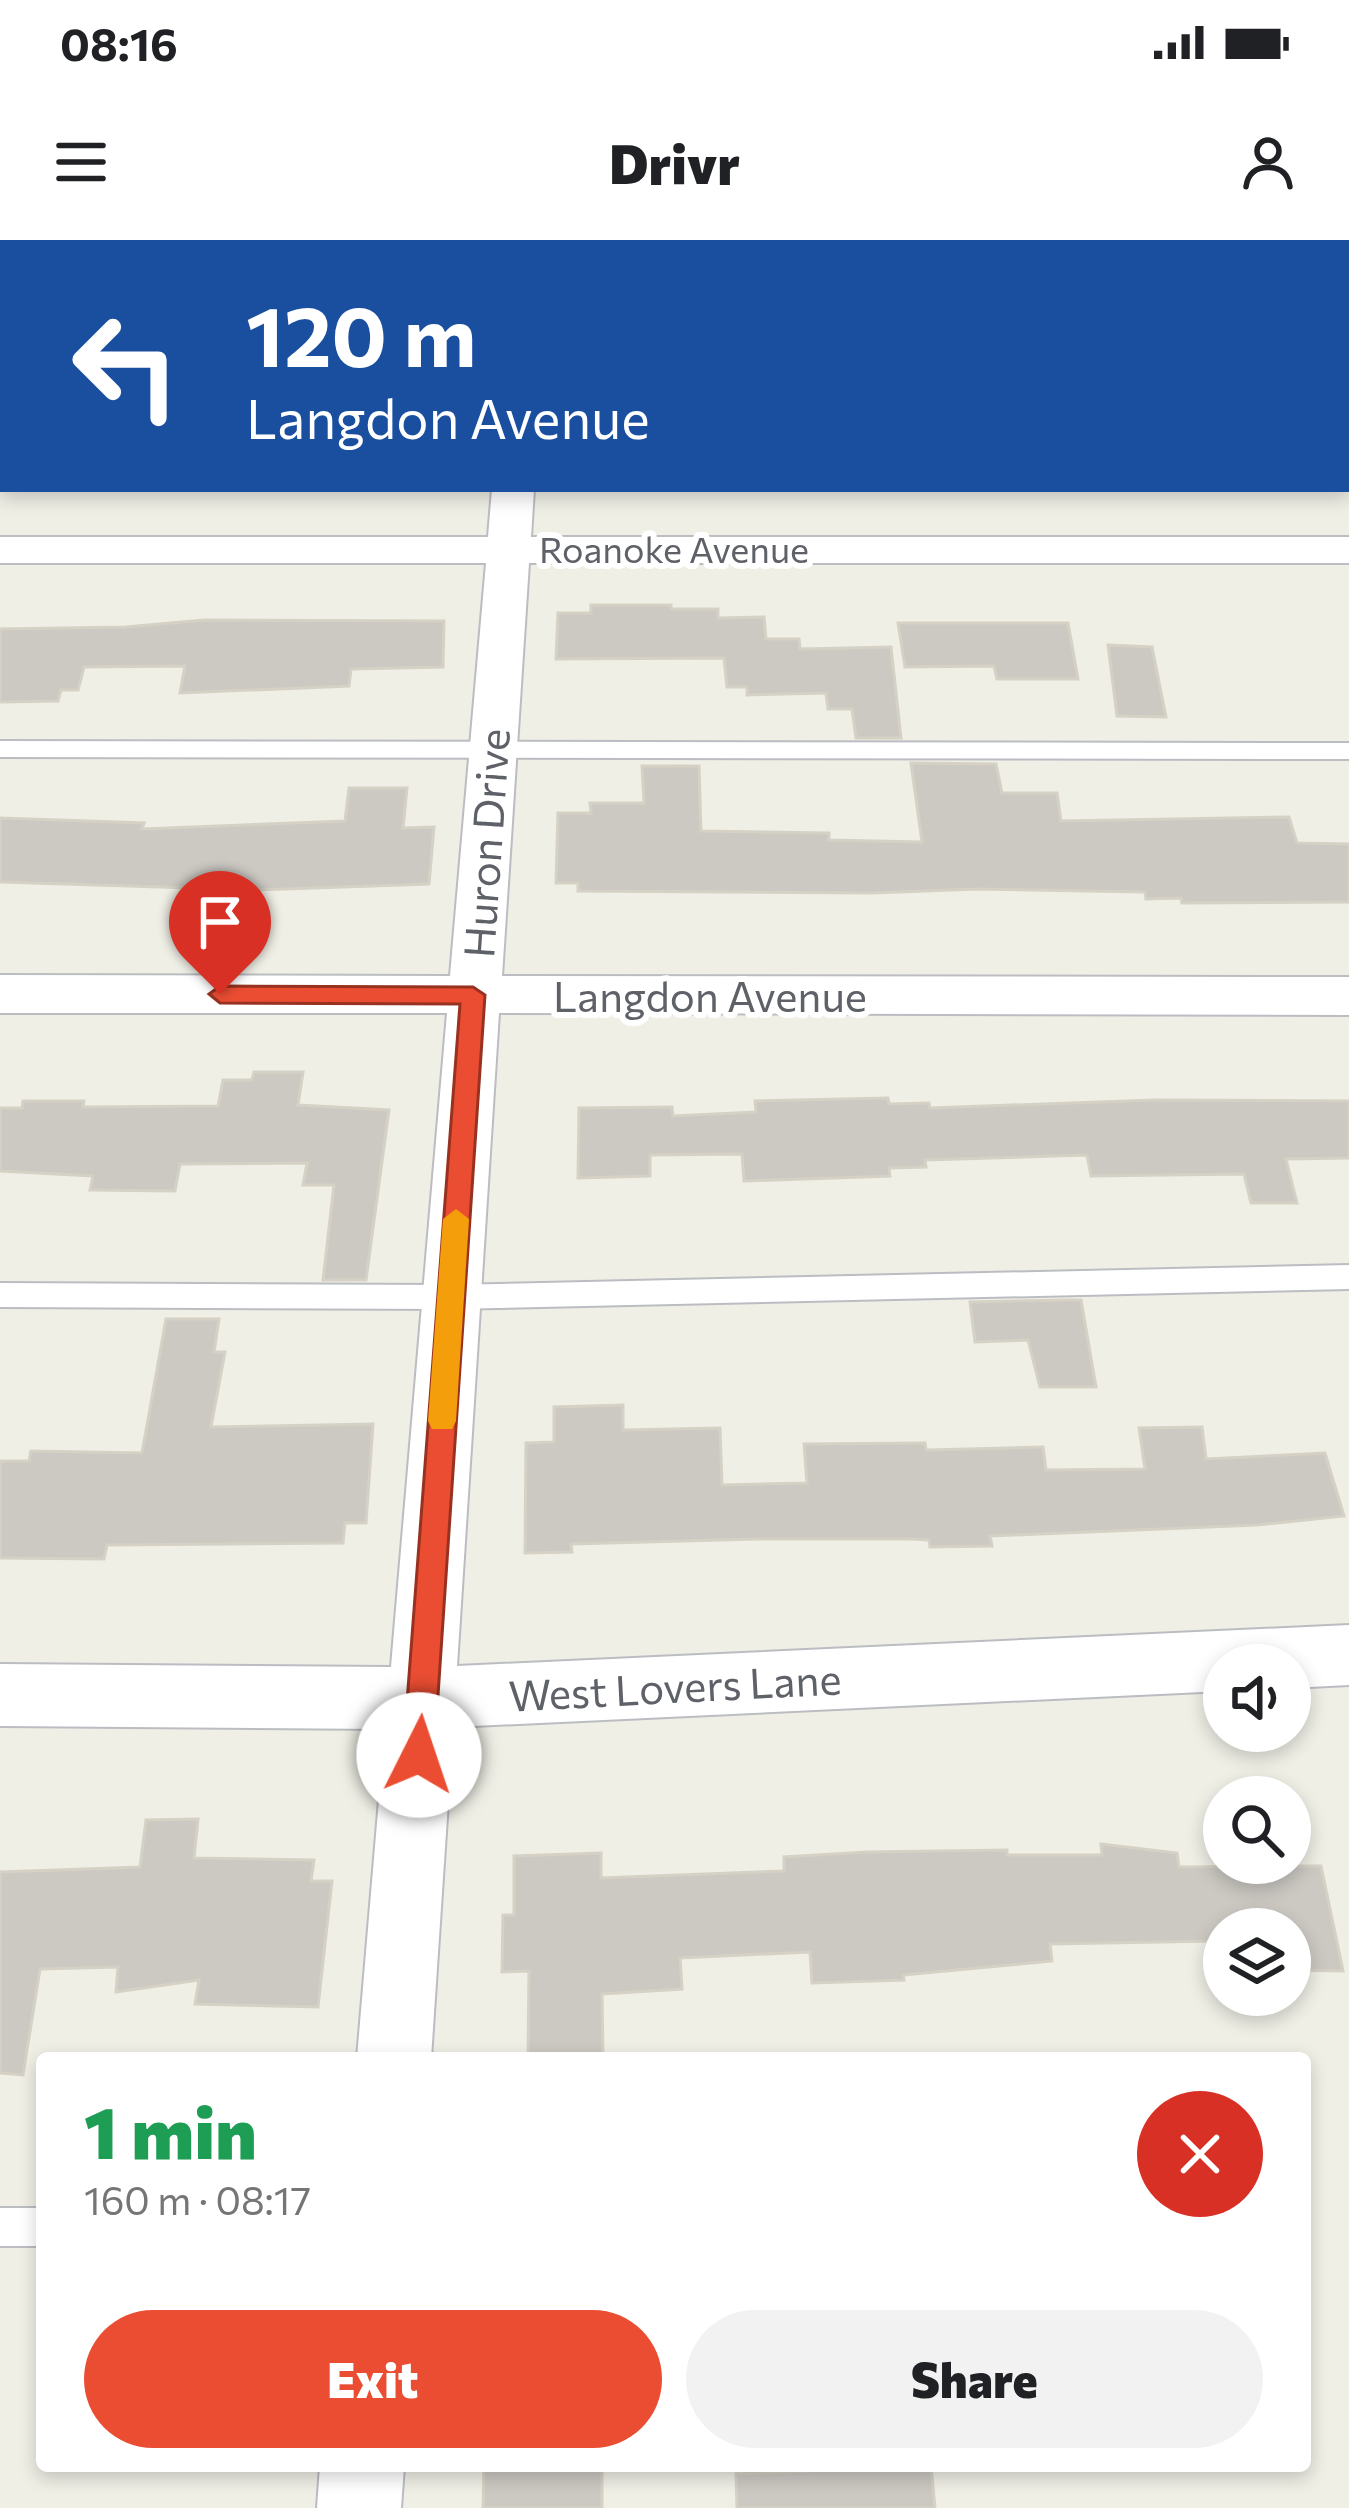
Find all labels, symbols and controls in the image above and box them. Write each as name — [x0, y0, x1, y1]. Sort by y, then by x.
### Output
text: 08:16 — [60, 15, 178, 70]
icon: menu — [48, 129, 114, 195]
text: Drivr — [609, 129, 740, 195]
icon: person — [1235, 129, 1301, 195]
text: 120 m — [246, 282, 476, 384]
icon: left — [48, 288, 204, 444]
text: Langdon Avenue — [246, 384, 650, 450]
street label: Roanoke Avenue — [539, 526, 809, 570]
street label: Huron Drive — [451, 727, 519, 959]
pin — [169, 871, 271, 994]
icon: arrive — [187, 889, 253, 955]
street label: Langdon Avenue — [553, 969, 867, 1021]
map controls — [1203, 1644, 1311, 2016]
button: sound — [1203, 1644, 1311, 1752]
street label: West Lovers Lane — [507, 1651, 843, 1721]
position arrow — [356, 1692, 482, 1818]
button: search — [1203, 1776, 1311, 1884]
button: layers — [1203, 1908, 1311, 2016]
text: 1 min — [84, 2086, 257, 2174]
button: close — [1137, 2091, 1263, 2217]
text: 160 m · 08:17 — [84, 2175, 311, 2223]
button: Exit — [84, 2310, 662, 2448]
button: Share — [686, 2310, 1263, 2448]

